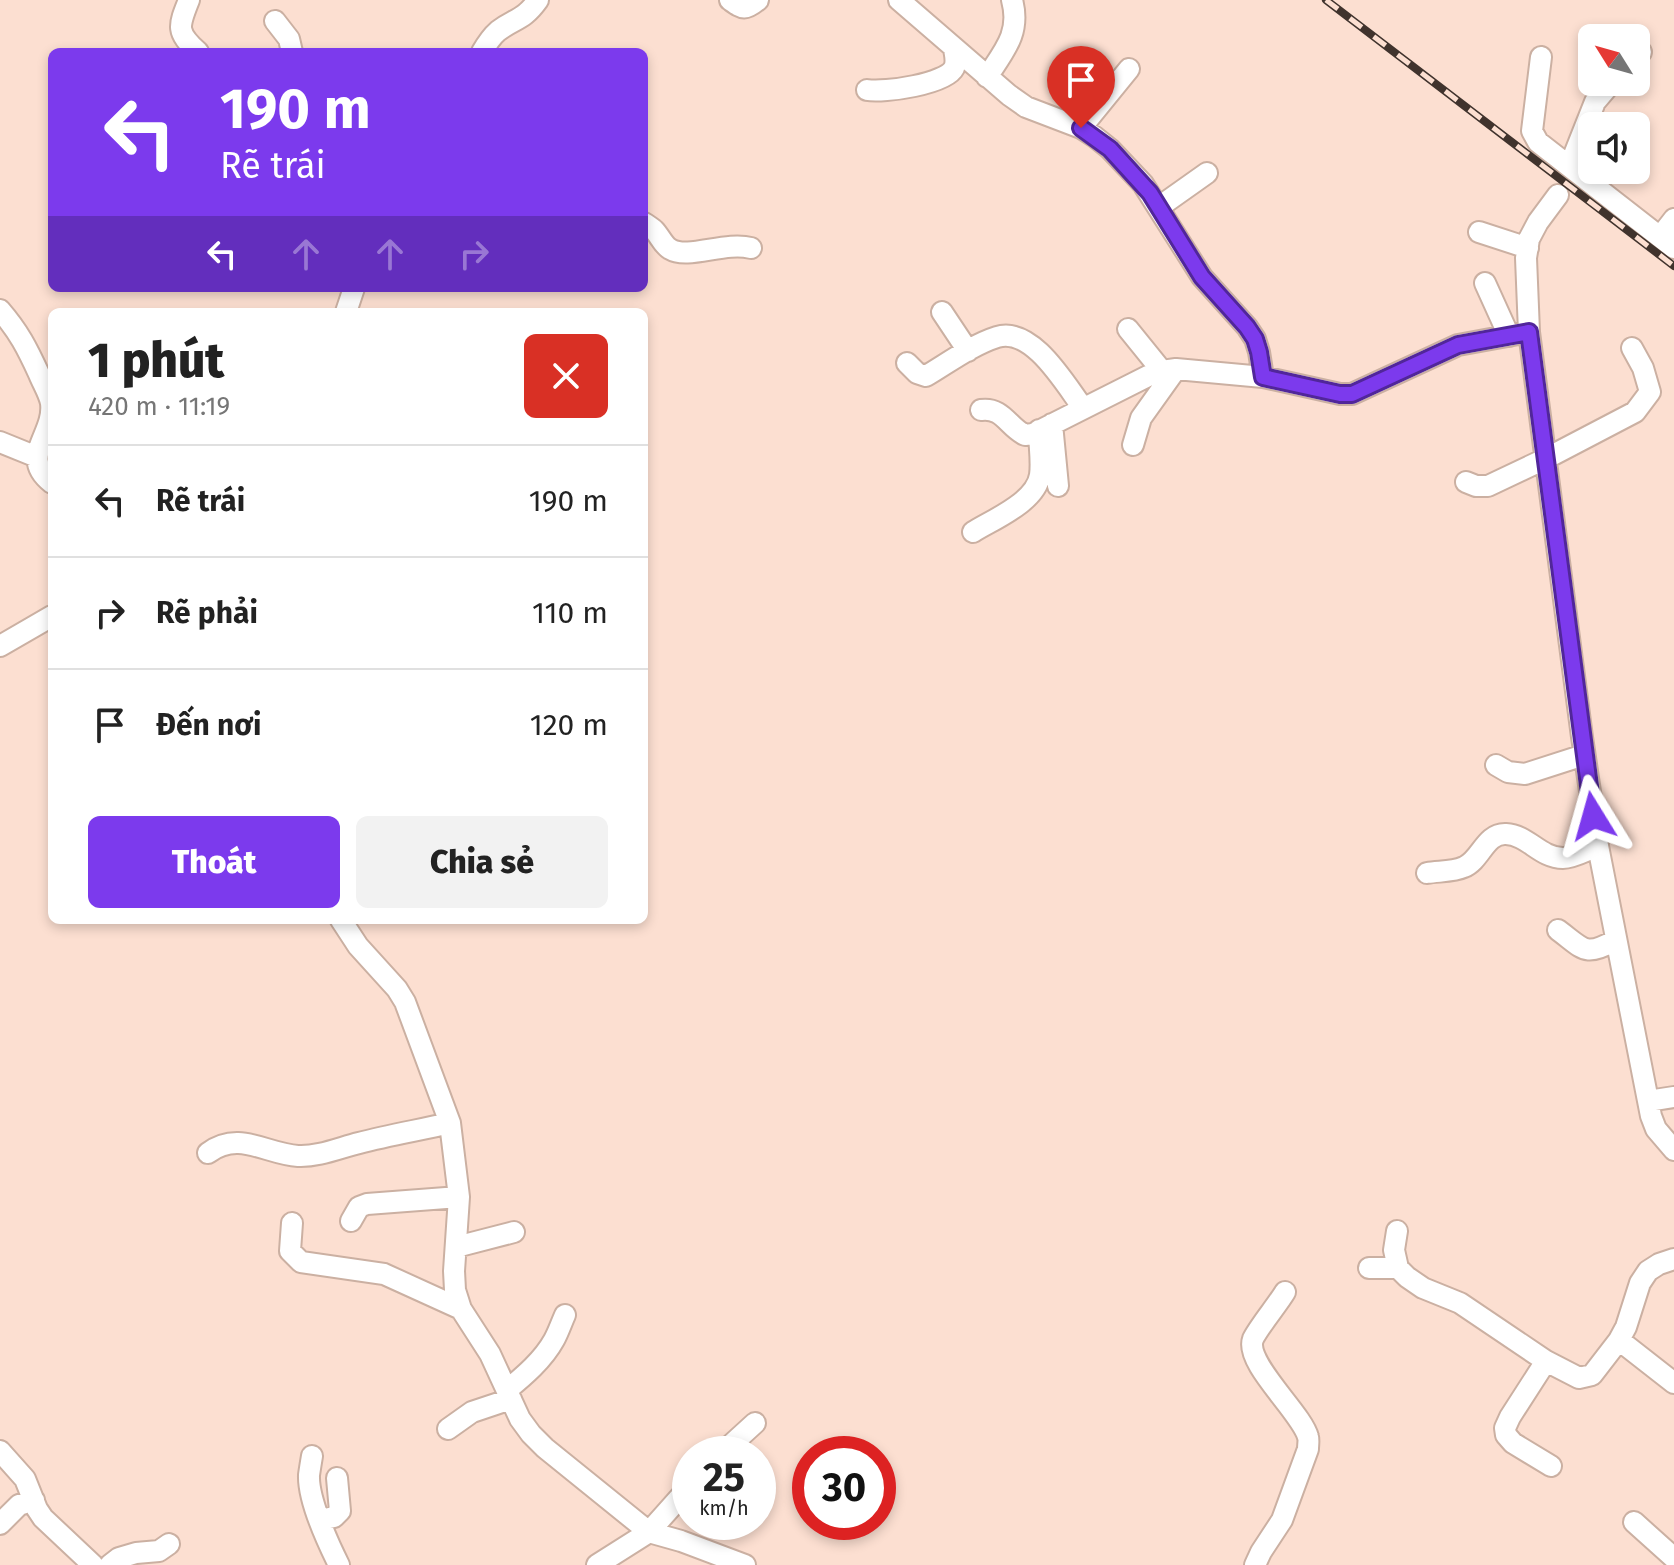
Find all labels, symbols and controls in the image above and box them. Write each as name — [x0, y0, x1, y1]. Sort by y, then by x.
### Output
north arrow — [1578, 24, 1650, 96]
map controls — [1578, 24, 1650, 184]
pin — [1047, 46, 1115, 128]
icon: arrive — [1059, 58, 1103, 102]
text: 190 m — [220, 76, 371, 143]
icon: left — [88, 80, 192, 184]
button: sound — [1578, 112, 1650, 184]
text: Rẽ trái — [220, 144, 326, 188]
icon: left — [200, 232, 244, 276]
icon: ahead — [284, 232, 328, 276]
icon: ahead — [368, 232, 412, 276]
icon: right — [452, 232, 496, 276]
text: 1 phút — [88, 332, 224, 390]
button: close — [524, 334, 608, 418]
text: 420 m · 11:19 — [88, 391, 230, 422]
icon: left — [88, 479, 132, 523]
text: Rẽ trái — [156, 483, 245, 519]
text: 190 m — [529, 483, 608, 519]
icon: right — [88, 591, 132, 635]
text: Rẽ phải — [156, 595, 258, 631]
text: 110 m — [532, 595, 608, 631]
icon: arrive — [88, 703, 132, 747]
text: Đến nơi — [156, 707, 261, 743]
text: 120 m — [530, 707, 608, 743]
position arrow — [1551, 774, 1635, 858]
button: Thoát — [88, 816, 340, 908]
button: Chia sẻ — [356, 816, 608, 908]
speed limit sign: 30 — [792, 1436, 896, 1540]
text: 25 — [703, 1454, 745, 1502]
text: km/h — [699, 1496, 749, 1520]

